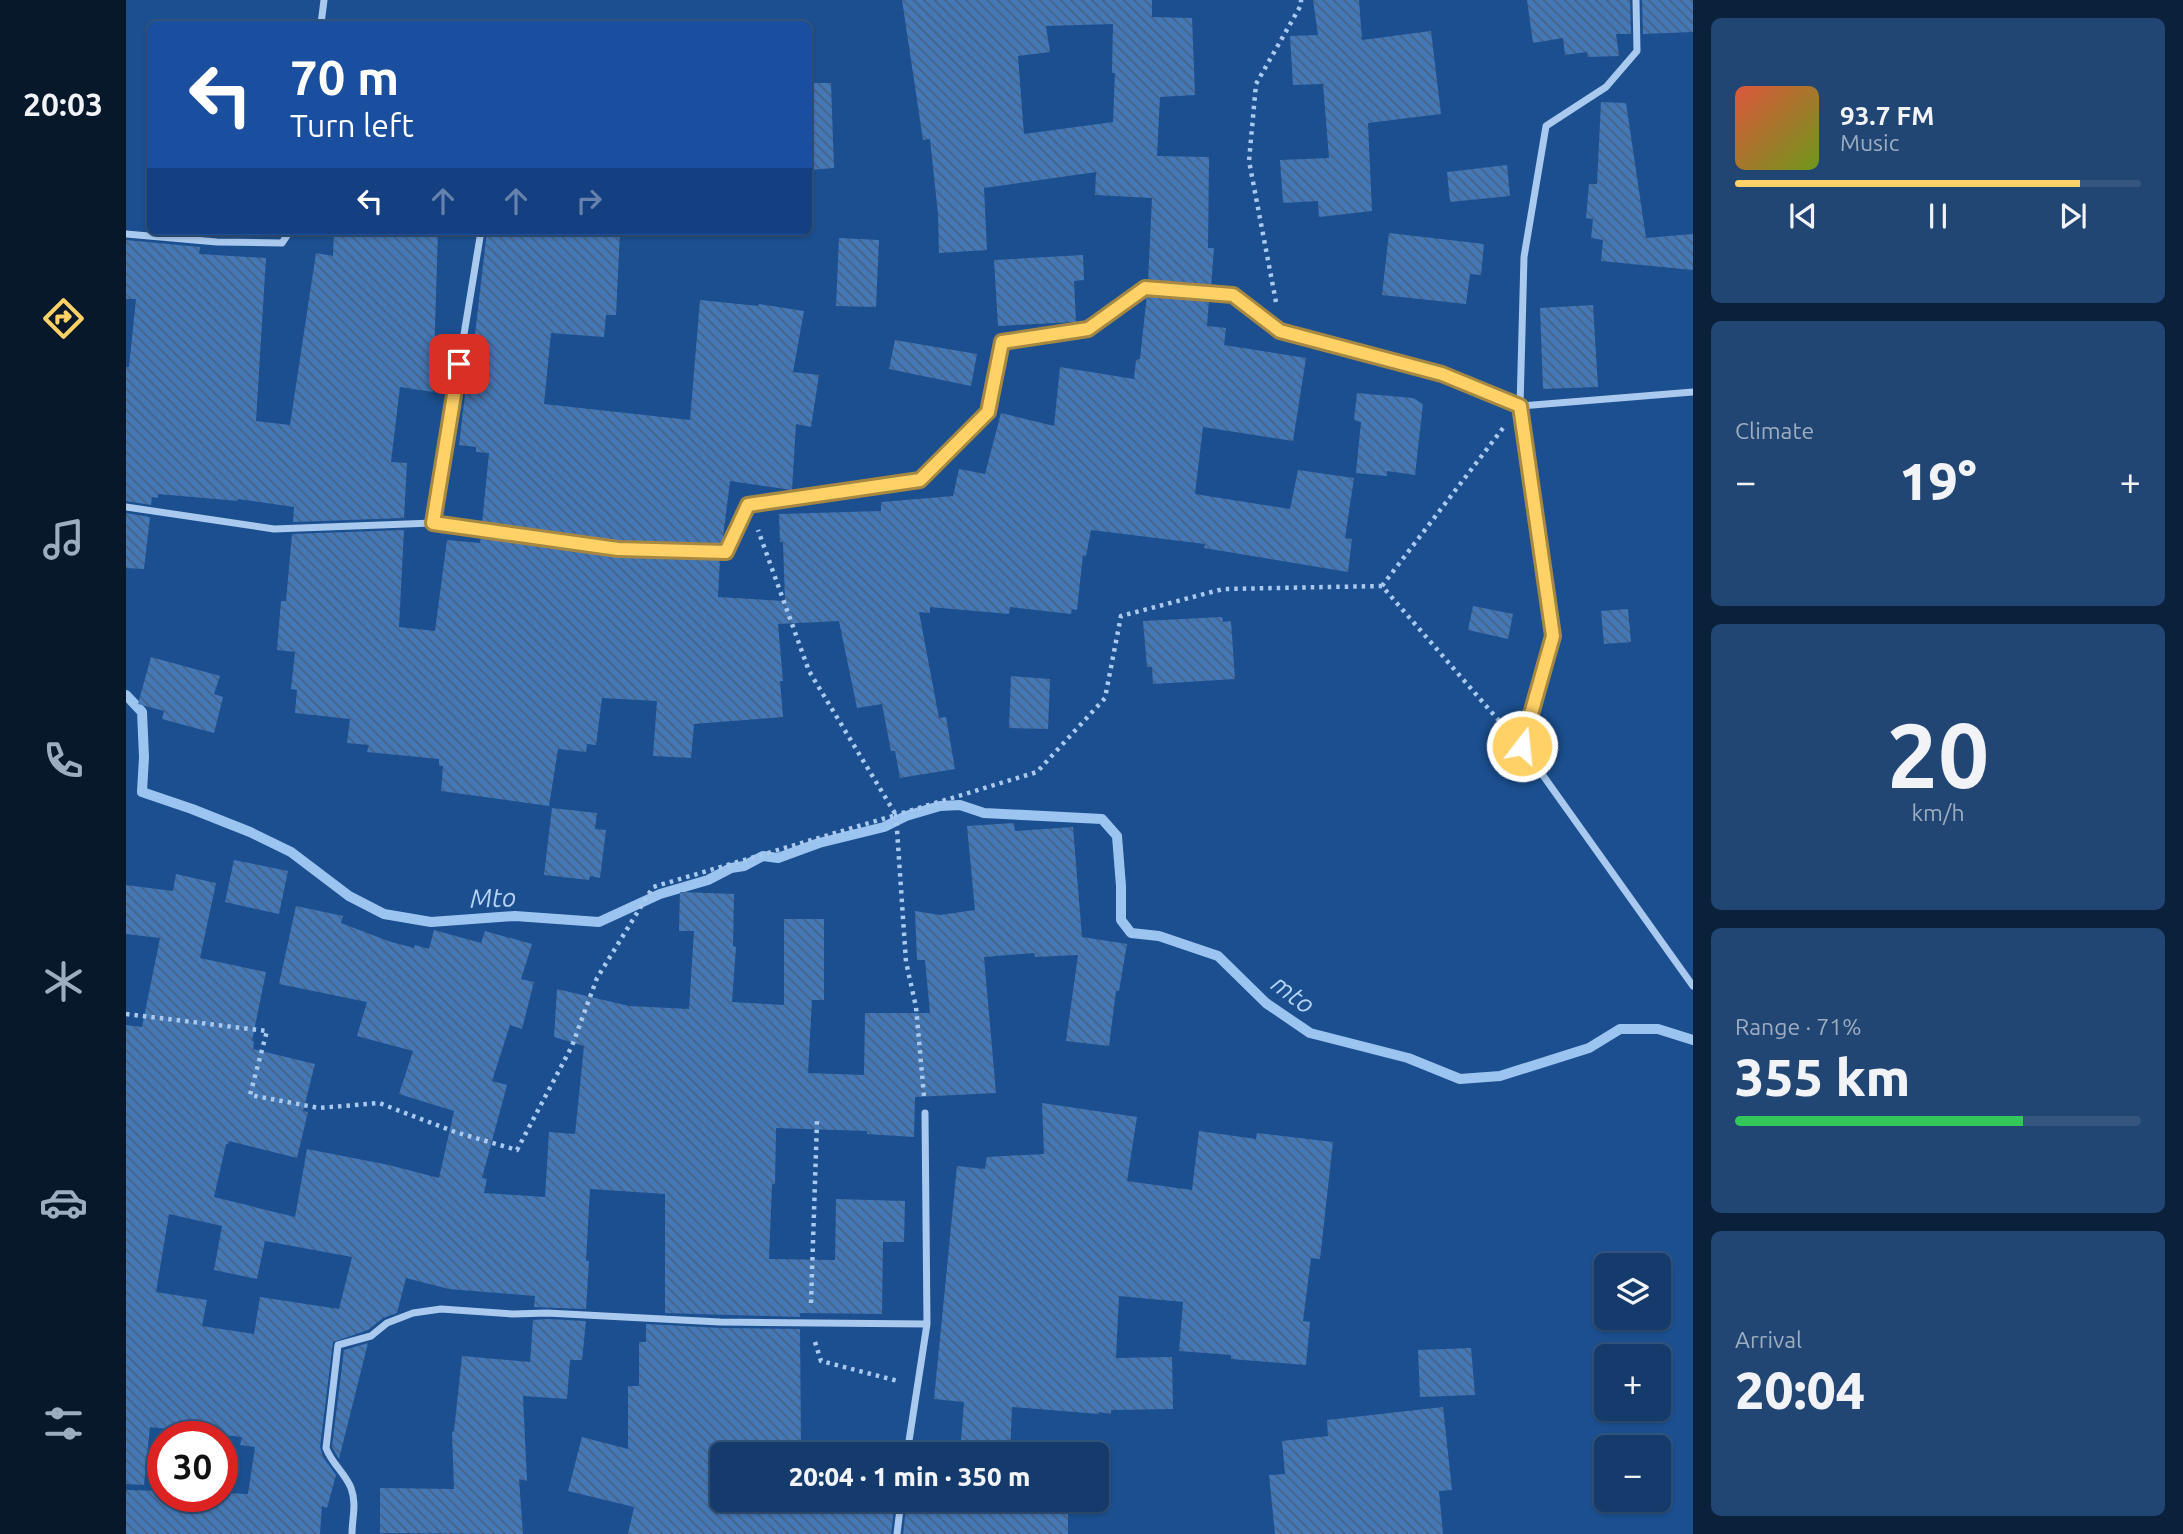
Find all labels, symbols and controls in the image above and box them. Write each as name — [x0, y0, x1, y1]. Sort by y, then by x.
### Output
icon: left — [175, 49, 266, 140]
text: 70 m — [290, 49, 399, 104]
text: 20:03 — [23, 86, 103, 122]
text: 93.7 FM — [1840, 101, 1934, 130]
text: Turn left — [290, 107, 414, 143]
text: Music — [1840, 130, 1899, 155]
icon: left — [351, 182, 389, 220]
icon: ahead — [424, 182, 462, 220]
icon: ahead — [497, 182, 535, 220]
icon: right — [570, 182, 608, 220]
icon: previous — [1784, 197, 1822, 235]
icon: pause — [1919, 197, 1957, 235]
icon: next — [2054, 197, 2092, 235]
icon: directions — [39, 294, 88, 343]
pin — [429, 334, 489, 394]
icon: arrive — [440, 345, 478, 383]
text: Climate — [1735, 418, 1814, 443]
text: 19° — [1899, 452, 1977, 510]
text: − — [1735, 460, 1756, 502]
text: + — [2120, 460, 2141, 502]
icon: music — [39, 515, 88, 564]
text: 20 — [1887, 703, 1989, 805]
position arrow — [1485, 709, 1559, 783]
icon: phone — [39, 736, 88, 785]
text: km/h — [1911, 800, 1965, 825]
water label: Mto — [469, 882, 517, 913]
icon: climate — [39, 957, 88, 1006]
water label: mto — [1266, 968, 1320, 1019]
text: Range · 71% — [1735, 1014, 1862, 1039]
text: 355 km — [1735, 1048, 1910, 1106]
icon: car — [39, 1178, 88, 1227]
map controls — [1594, 1253, 1671, 1512]
button: layers — [1594, 1253, 1671, 1330]
text: Arrival — [1735, 1327, 1802, 1352]
button: + — [1594, 1344, 1671, 1421]
text: 20:04 — [1735, 1361, 1865, 1419]
icon: filters — [39, 1399, 88, 1448]
speed limit sign: 30 — [147, 1421, 238, 1512]
button: − — [1594, 1435, 1671, 1512]
text: 20:04 · 1 min · 350 m — [789, 1462, 1030, 1491]

